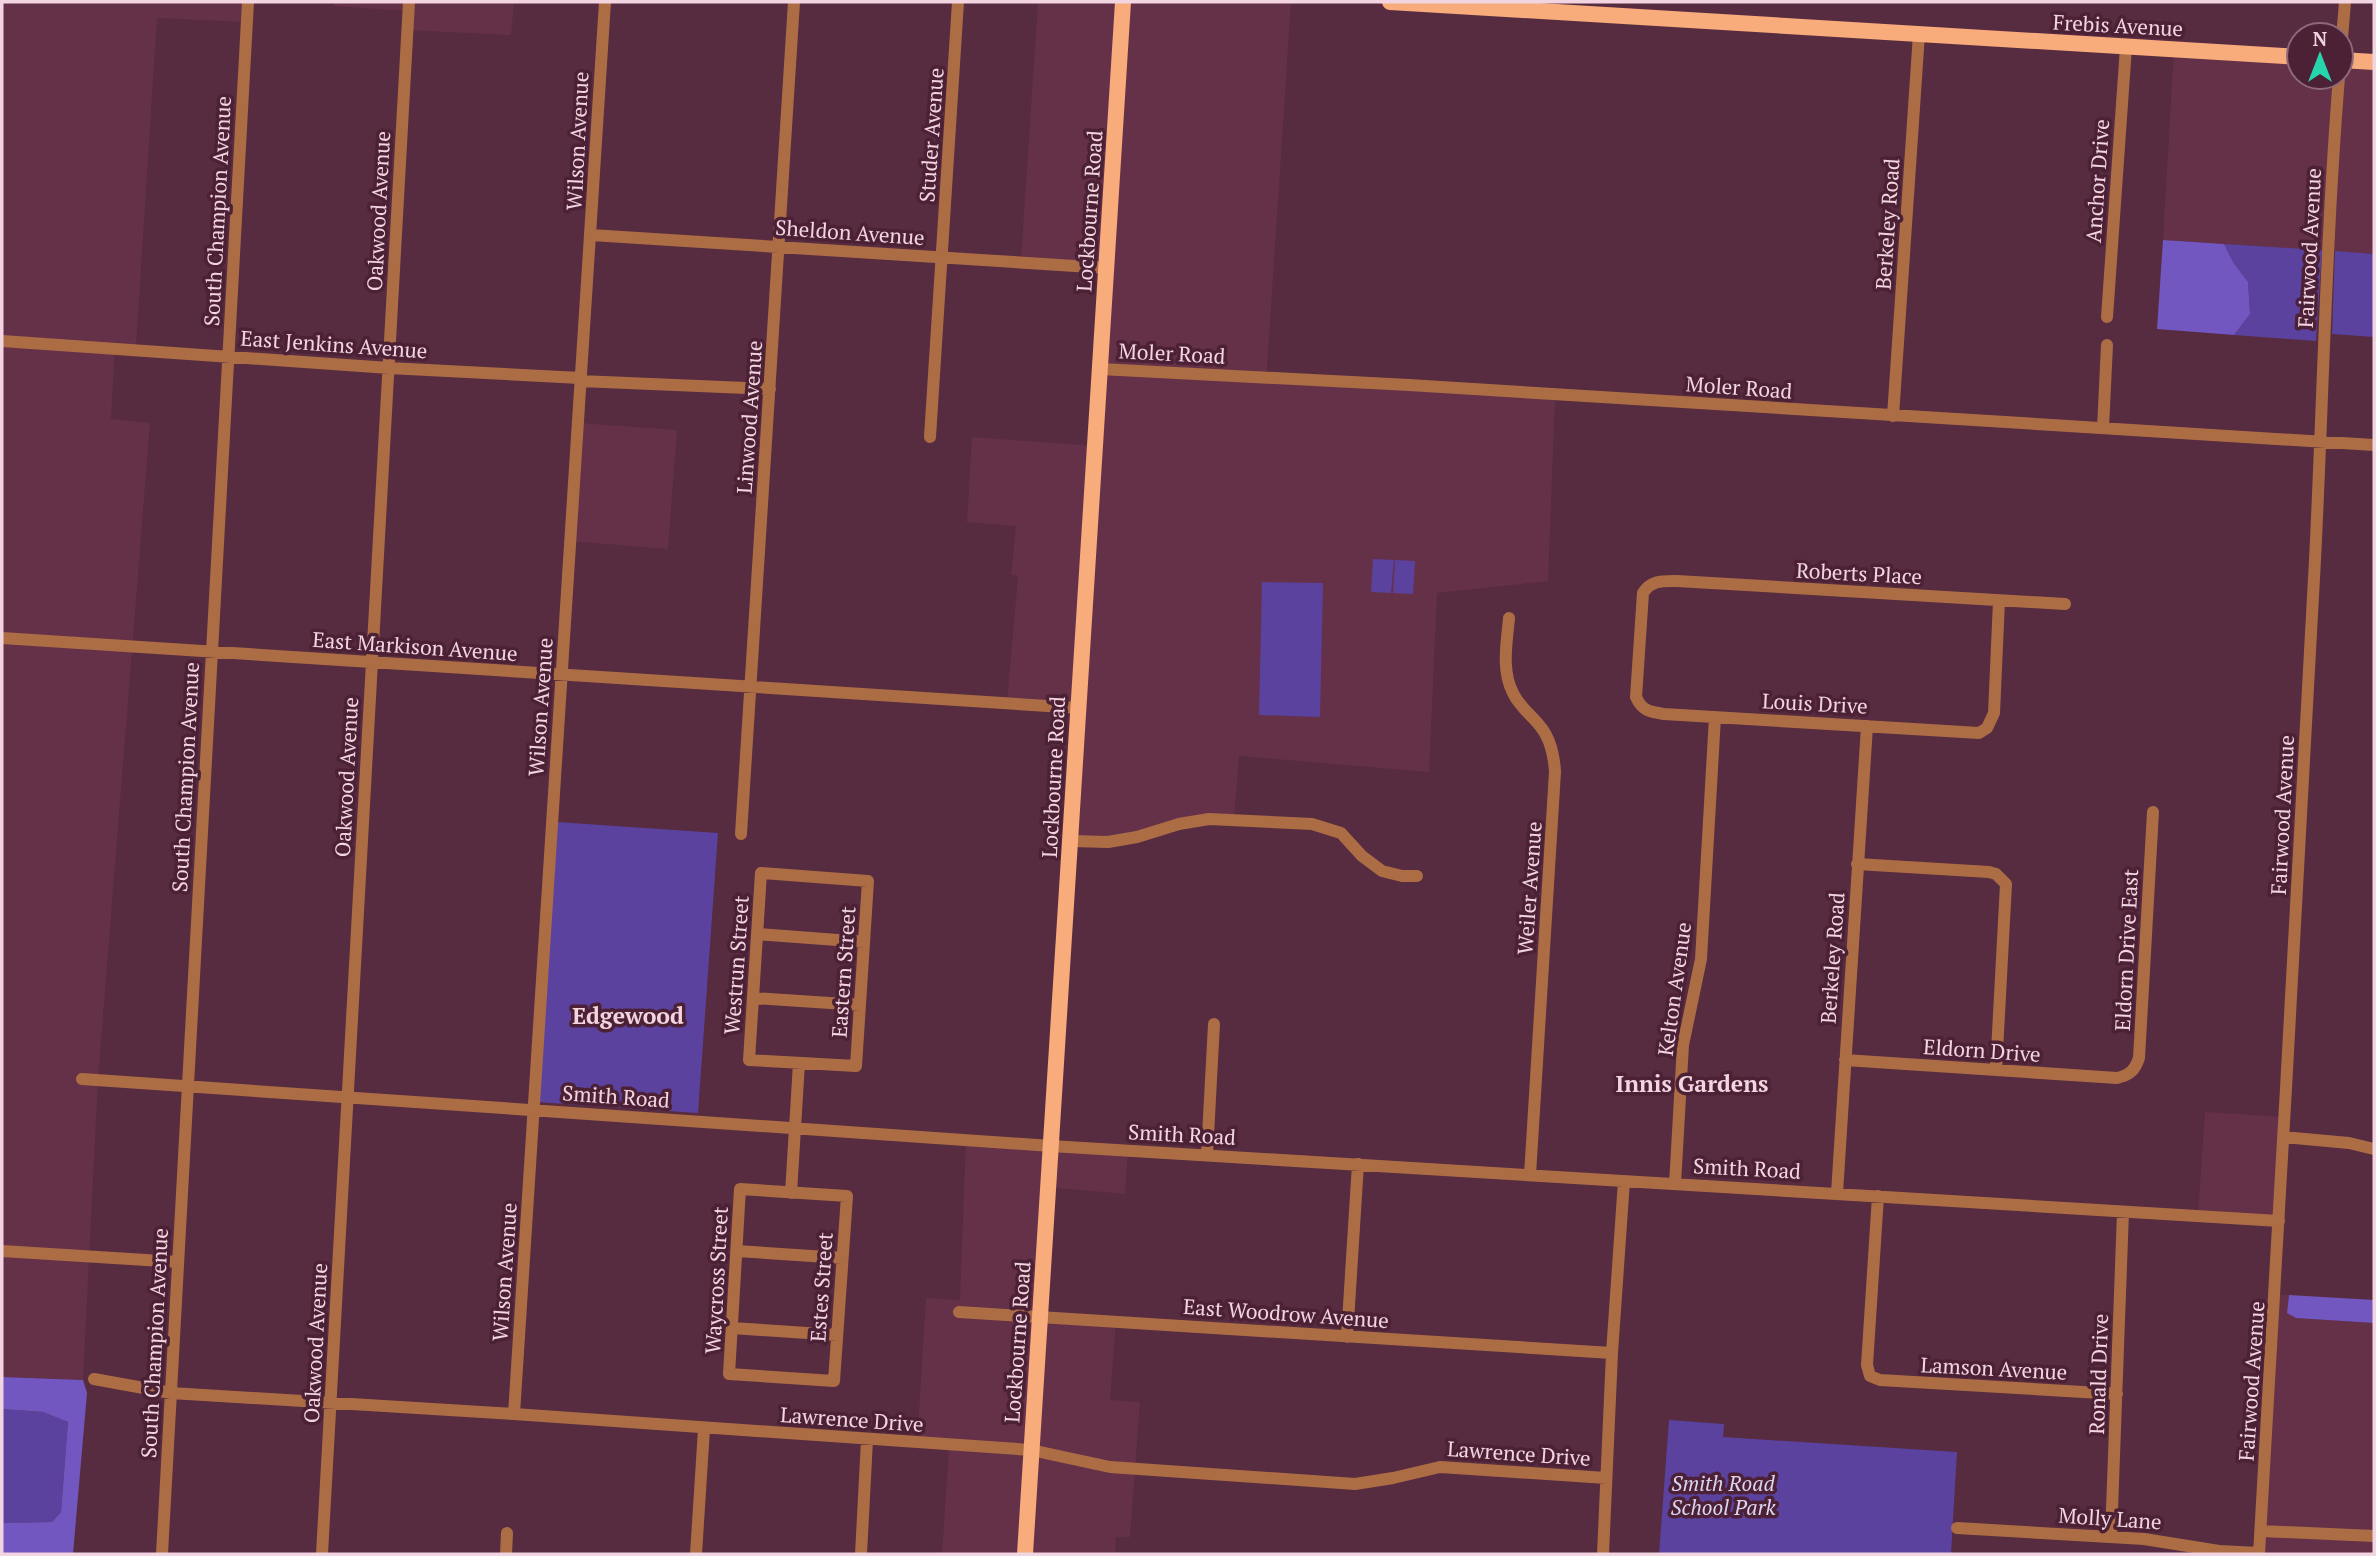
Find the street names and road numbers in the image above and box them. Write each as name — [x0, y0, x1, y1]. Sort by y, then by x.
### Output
street label: Frebis Avenue — [2052, 8, 2184, 42]
street label: Studer Avenue — [912, 67, 950, 203]
street label: Wilson Avenue — [559, 71, 595, 211]
street label: South Champion Avenue — [197, 95, 237, 327]
street label: Anchor Drive — [2079, 118, 2115, 244]
street label: Lockbourne Road — [1069, 129, 1109, 293]
street label: Oakwood Avenue — [360, 130, 396, 292]
street label: Berkeley Road — [1868, 157, 1906, 291]
street label: Fairwood Avenue — [2291, 167, 2327, 329]
street label: Sheldon Avenue — [774, 213, 926, 251]
street label: East Jenkins Avenue — [240, 324, 428, 364]
street label: Moler Road — [1118, 336, 1226, 370]
street label: Linwood Avenue — [730, 339, 768, 495]
street label: Moler Road — [1685, 369, 1794, 405]
street label: Roberts Place — [1795, 556, 1923, 590]
street label: East Markison Avenue — [312, 625, 518, 667]
street label: Wilson Avenue — [521, 637, 559, 777]
street label: South Champion Avenue — [165, 661, 205, 893]
street label: Louis Drive — [1761, 686, 1869, 720]
street label: Lockbourne Road — [1035, 695, 1071, 859]
street label: Oakwood Avenue — [328, 696, 364, 858]
street label: Fairwood Avenue — [2264, 734, 2300, 896]
street label: Weiler Avenue — [1510, 820, 1548, 956]
street label: Eldorn Drive East — [2108, 868, 2144, 1032]
street label: Berkeley Road — [1813, 891, 1851, 1025]
street label: Westrun Street — [717, 894, 755, 1036]
street label: Eastern Street — [824, 905, 862, 1039]
street label: Kelton Avenue — [1651, 920, 1697, 1058]
street label: Eldorn Drive — [1922, 1032, 2042, 1068]
street label: Smith Road — [561, 1078, 671, 1114]
street label: Smith Road — [1127, 1117, 1237, 1151]
street label: Smith Road — [1692, 1151, 1802, 1185]
street label: Wilson Avenue — [485, 1202, 523, 1342]
street label: Waycross Street — [698, 1205, 734, 1355]
street label: South Champion Avenue — [134, 1227, 174, 1459]
street label: Estes Street — [803, 1231, 839, 1343]
street label: Lockbourne Road — [997, 1260, 1037, 1424]
street label: Oakwood Avenue — [297, 1262, 333, 1424]
street label: East Woodrow Avenue — [1182, 1292, 1390, 1334]
street label: Fairwood Avenue — [2231, 1300, 2271, 1462]
street label: Ronald Drive — [2082, 1313, 2114, 1435]
street label: Lamson Avenue — [1920, 1350, 2068, 1386]
street label: Lawrence Drive — [779, 1400, 925, 1438]
street label: Lawrence Drive — [1446, 1434, 1592, 1472]
street label: Molly Lane — [2057, 1500, 2163, 1536]

